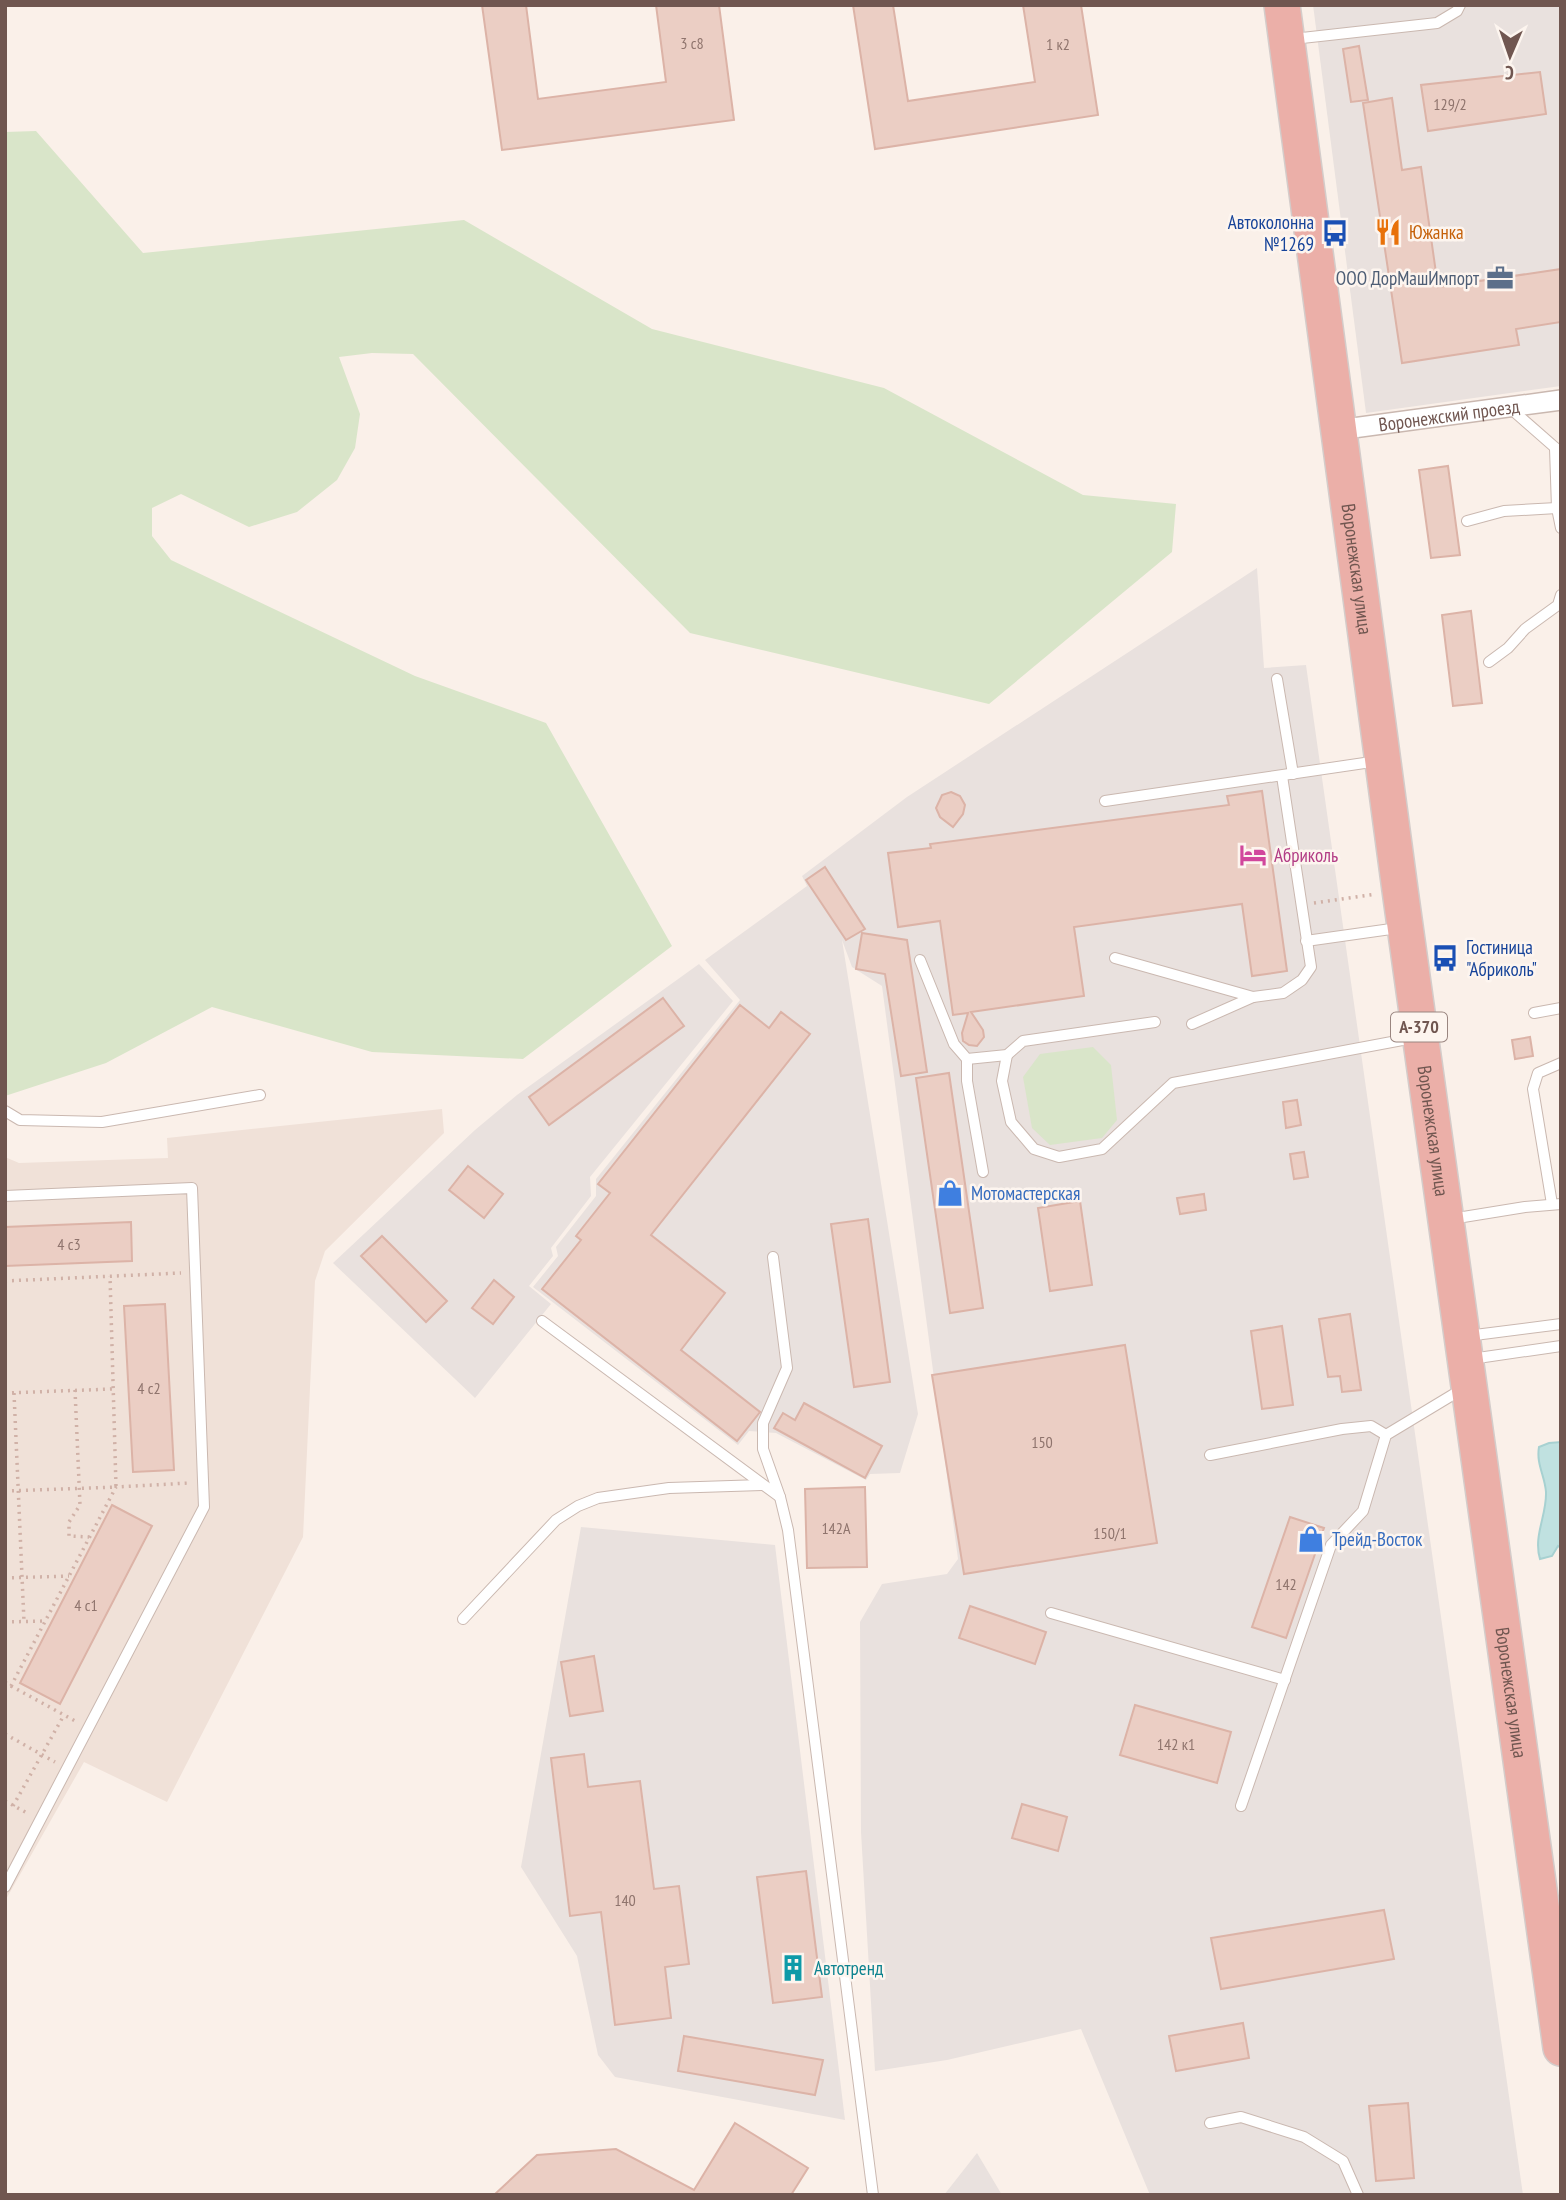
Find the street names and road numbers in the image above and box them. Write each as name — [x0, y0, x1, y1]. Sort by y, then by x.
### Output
street label: Воронежский проезд — [1377, 394, 1522, 436]
street label: Воронежская улица — [1337, 502, 1378, 636]
road number: А-370 — [1391, 1012, 1447, 1042]
street label: Воронежская улица — [1413, 1064, 1454, 1198]
street label: Воронежская улица — [1491, 1626, 1533, 1759]

